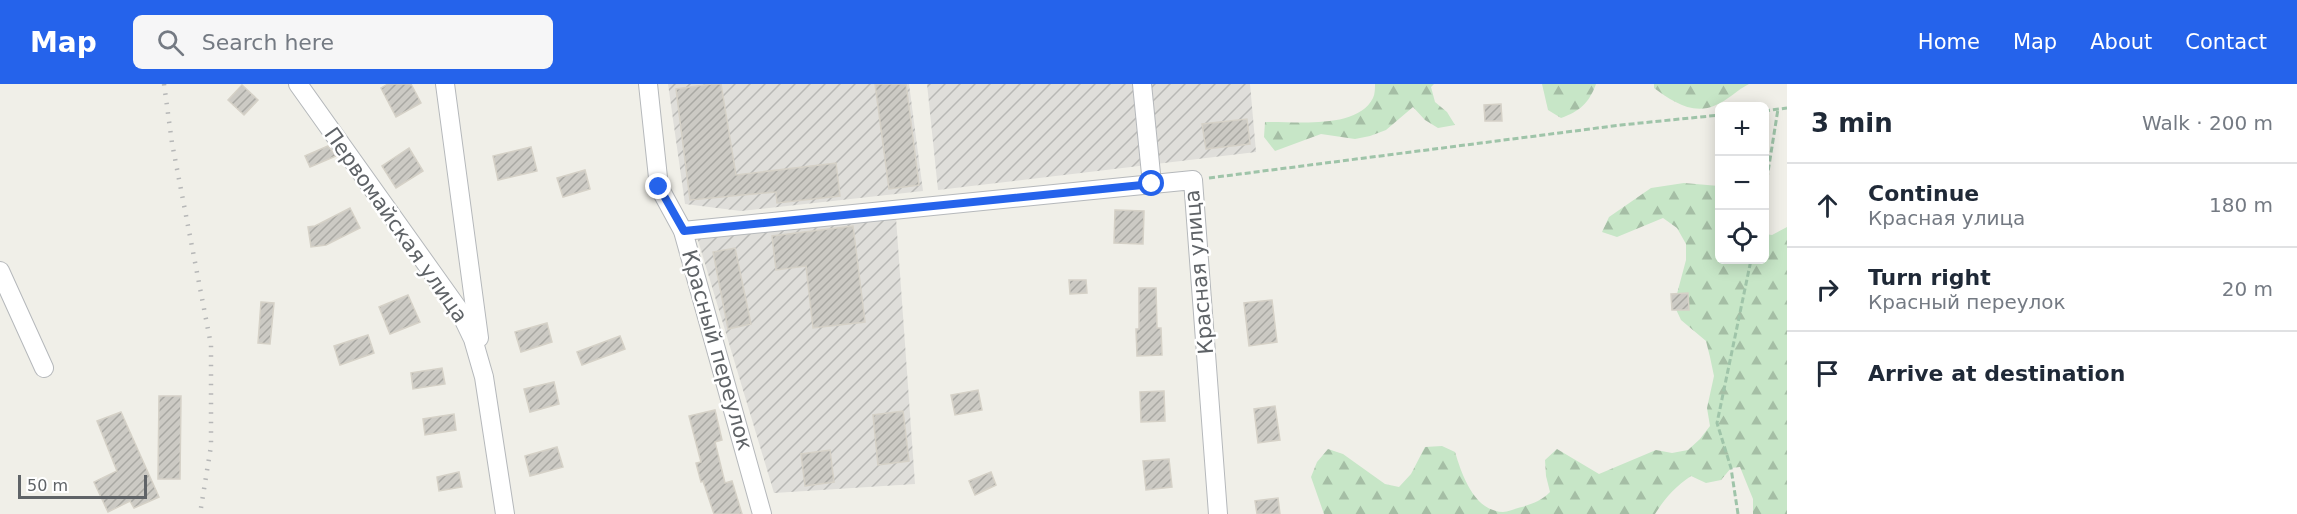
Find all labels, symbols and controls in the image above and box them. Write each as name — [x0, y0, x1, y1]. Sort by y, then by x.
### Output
search box — [133, 15, 553, 69]
text: Map — [30, 26, 97, 59]
icon: search — [154, 26, 187, 59]
text: Search here — [202, 30, 334, 55]
text: Home — [1918, 30, 1980, 54]
text: Map — [2013, 30, 2057, 54]
text: About — [2090, 30, 2152, 54]
text: Contact — [2185, 30, 2267, 54]
map controls — [1715, 102, 1769, 264]
button: + — [1715, 102, 1769, 156]
text: 3 min — [1811, 108, 1893, 138]
text: Walk · 200 m — [2142, 111, 2273, 135]
street label: Первомайская улица — [319, 123, 473, 327]
button: − — [1715, 156, 1769, 210]
route start — [1138, 170, 1164, 196]
route end — [645, 173, 671, 199]
text: Continue — [1868, 181, 1979, 206]
street label: Красная улица — [1180, 189, 1218, 355]
icon: ahead — [1811, 189, 1844, 222]
text: 180 m — [2209, 193, 2273, 217]
text: Красная улица — [1868, 206, 2025, 230]
button: locate — [1715, 210, 1769, 264]
street label: Красный переулок — [677, 247, 757, 453]
text: Turn right — [1868, 265, 1991, 290]
icon: right — [1811, 273, 1844, 306]
text: 20 m — [2222, 277, 2273, 301]
text: Красный переулок — [1868, 290, 2066, 314]
icon: arrive — [1811, 357, 1844, 390]
text: Arrive at destination — [1868, 361, 2125, 386]
scale bar — [18, 472, 147, 500]
text: 50 m — [27, 476, 68, 495]

